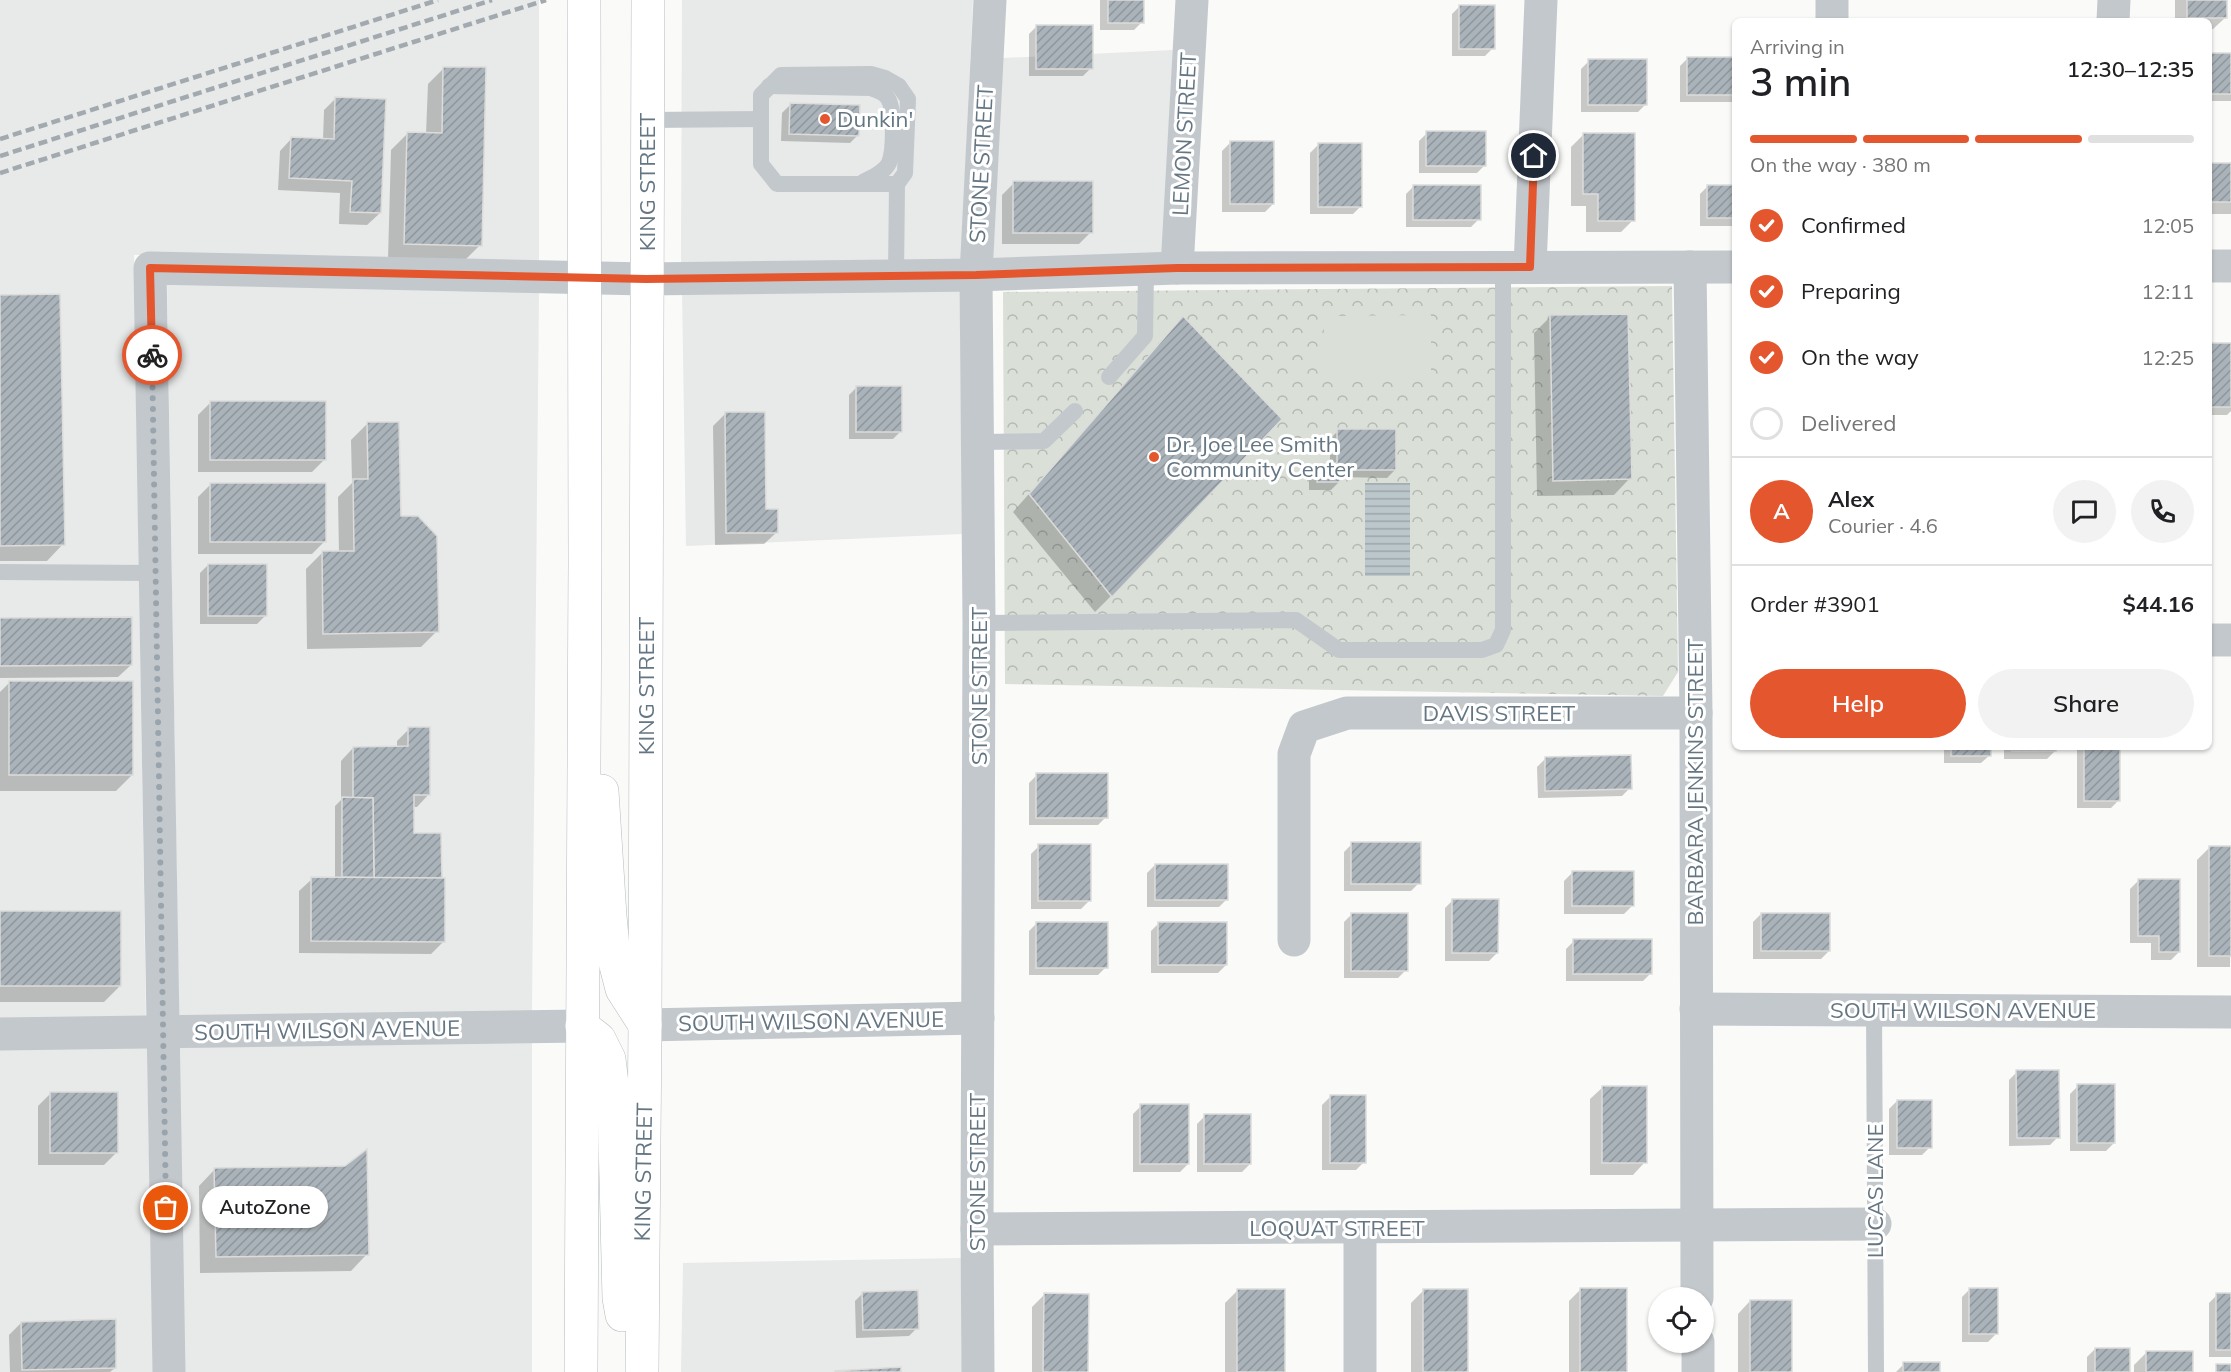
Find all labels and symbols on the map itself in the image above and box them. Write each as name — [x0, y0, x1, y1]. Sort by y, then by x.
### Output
street label: LEMON STREET — [1166, 52, 1202, 216]
street label: STONE STREET — [963, 84, 999, 244]
place label: Dunkin' — [837, 105, 913, 133]
marker: Dunkin' — [818, 112, 832, 126]
street label: KING STREET — [633, 113, 661, 251]
pin — [1508, 130, 1559, 181]
courier — [122, 325, 182, 385]
place label: Dr. Joe Lee Smith Community Center — [1166, 430, 1354, 483]
marker: Dr. Joe Lee Smith Community Center — [1147, 450, 1161, 464]
street label: STONE STREET — [965, 607, 993, 765]
street label: KING STREET — [632, 617, 660, 755]
street label: BARBARA JENKINS STREET — [1681, 639, 1709, 925]
street label: DAVIS STREET — [1423, 699, 1575, 727]
street label: SOUTH WILSON AVENUE — [1830, 996, 2096, 1024]
street label: SOUTH WILSON AVENUE — [678, 1005, 944, 1037]
street label: SOUTH WILSON AVENUE — [194, 1014, 460, 1046]
street label: STONE STREET — [963, 1093, 991, 1251]
street label: KING STREET — [628, 1102, 658, 1242]
street label: LUCAS LANE — [1861, 1124, 1889, 1258]
pin — [140, 1182, 191, 1233]
callout: AutoZone — [202, 1187, 328, 1229]
street label: LOQUAT STREET — [1249, 1214, 1425, 1242]

